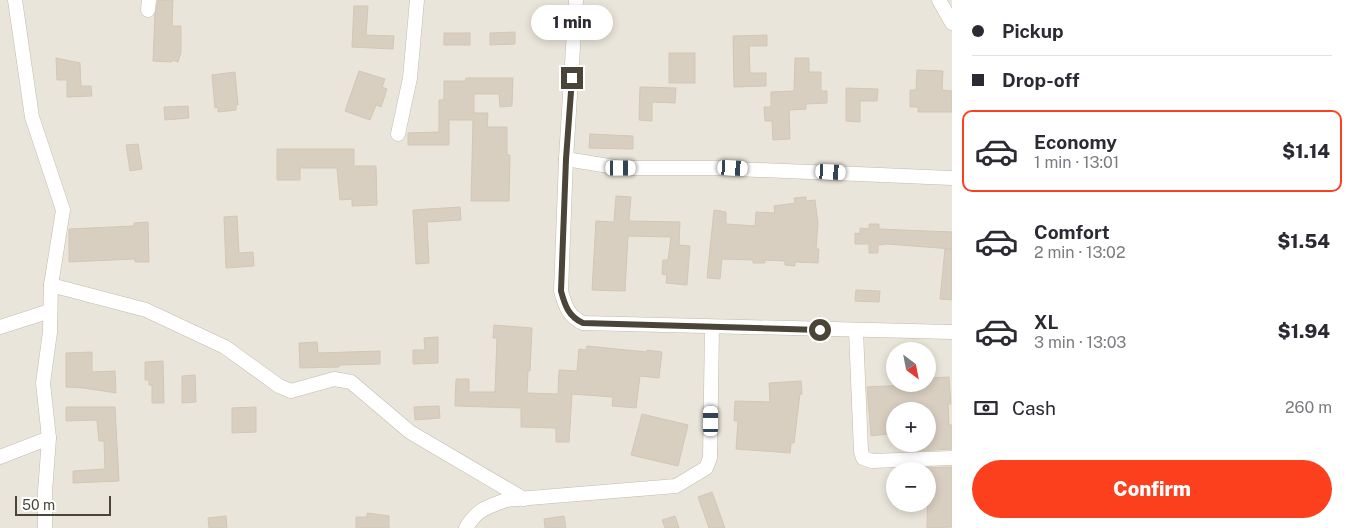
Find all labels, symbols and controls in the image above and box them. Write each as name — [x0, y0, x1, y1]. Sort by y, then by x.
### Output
callout: 1 min — [531, 5, 613, 40]
text: 1 min — [552, 13, 592, 32]
text: Pickup — [1002, 20, 1064, 42]
route end — [561, 67, 583, 89]
text: Drop-off — [1002, 69, 1079, 91]
icon: car — [974, 129, 1019, 174]
text: Economy — [1034, 131, 1117, 153]
text: $1.14 — [1282, 140, 1330, 162]
text: 1 min · 13:01 — [1034, 153, 1119, 172]
car — [717, 160, 748, 176]
car — [606, 161, 636, 176]
car — [815, 164, 846, 180]
icon: car — [974, 219, 1019, 264]
text: Comfort — [1034, 221, 1110, 243]
text: $1.54 — [1277, 230, 1330, 252]
text: 2 min · 13:02 — [1034, 243, 1125, 262]
icon: car — [974, 309, 1019, 354]
text: XL — [1034, 311, 1059, 333]
route start — [809, 319, 831, 341]
text: $1.94 — [1278, 320, 1330, 342]
text: 3 min · 13:03 — [1034, 333, 1126, 352]
north arrow — [886, 342, 936, 392]
map controls — [886, 342, 936, 512]
icon: cash — [972, 394, 1000, 422]
text: Cash — [1012, 397, 1056, 419]
text: 260 m — [1285, 398, 1332, 417]
button: + — [886, 402, 936, 452]
car — [703, 406, 718, 436]
button: Confirm — [972, 460, 1332, 518]
button: − — [886, 462, 936, 512]
scale bar — [15, 493, 111, 516]
text: 50 m — [22, 497, 55, 513]

